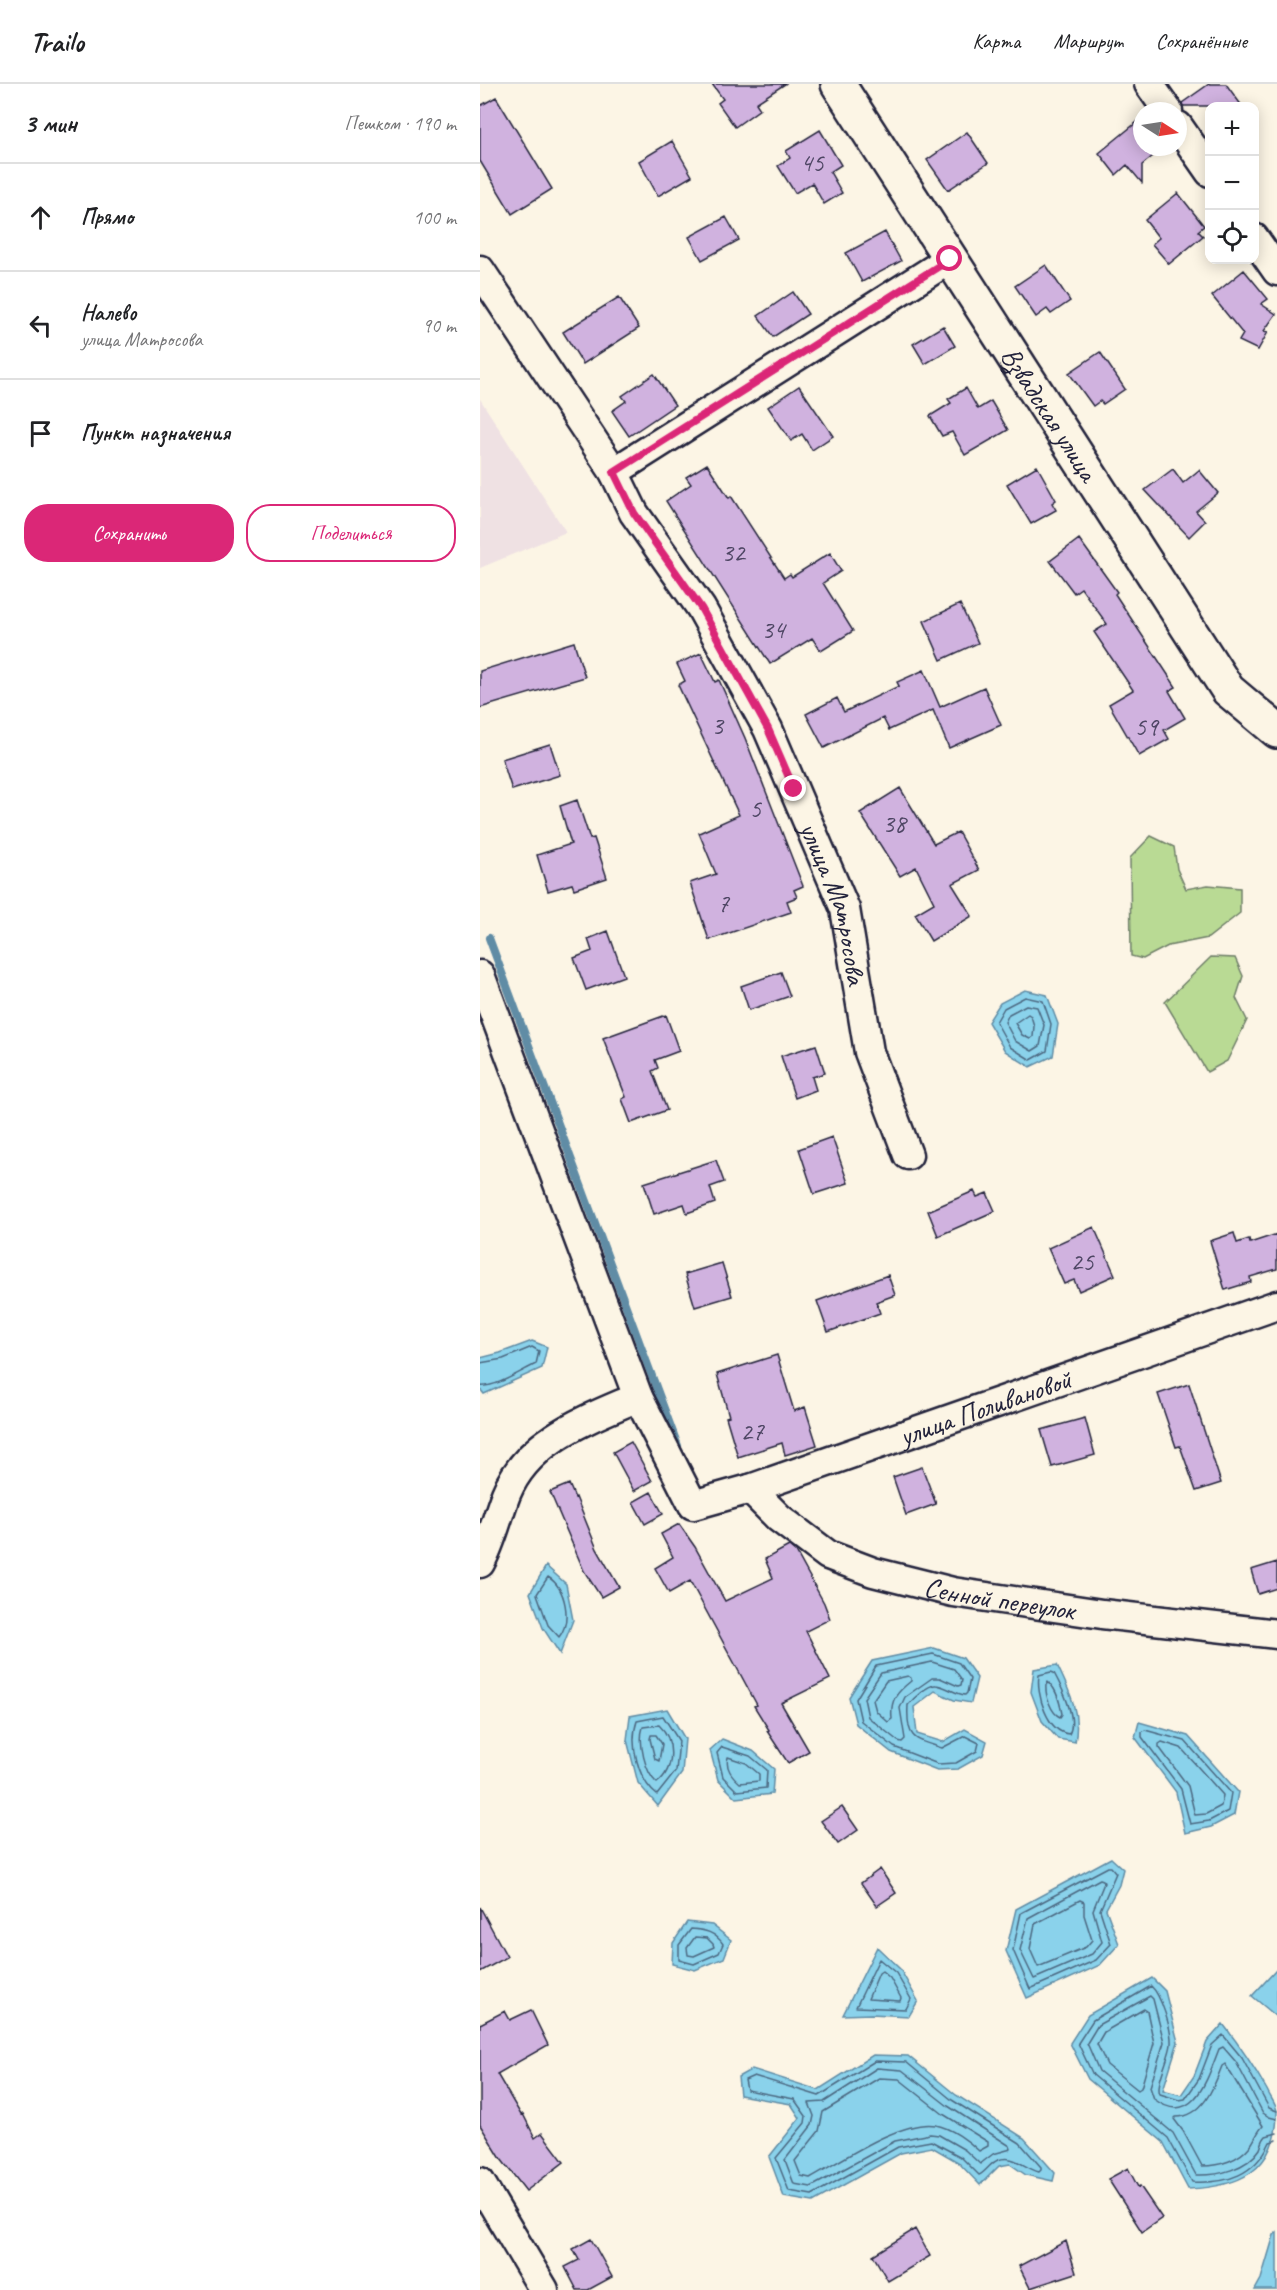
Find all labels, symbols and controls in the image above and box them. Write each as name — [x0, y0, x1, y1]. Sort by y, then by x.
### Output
text: Trailo — [30, 24, 84, 59]
text: Карта — [972, 28, 1021, 54]
text: Маршрут — [1054, 28, 1123, 54]
text: Сохранённые — [1156, 28, 1247, 54]
north arrow — [1133, 102, 1187, 156]
map controls — [1205, 102, 1259, 264]
button: + — [1205, 102, 1259, 156]
text: 3 мин — [24, 107, 77, 140]
text: Пешком · 190 m — [344, 111, 456, 136]
house number: 45 — [800, 146, 825, 179]
button: − — [1205, 156, 1259, 210]
icon: ahead — [24, 201, 57, 234]
text: Прямо — [81, 203, 133, 231]
text: 100 m — [413, 205, 456, 230]
button: locate — [1205, 210, 1259, 264]
route start — [936, 245, 962, 271]
text: Налево — [81, 299, 137, 327]
icon: left — [24, 309, 57, 342]
text: 90 m — [422, 313, 456, 338]
text: улица Матросова — [81, 327, 202, 352]
street label: Взвадская улица — [994, 340, 1108, 490]
icon: arrive — [24, 417, 57, 450]
text: Пункт назначения — [81, 419, 230, 447]
button: Сохранить — [24, 504, 234, 562]
button: Поделиться — [246, 504, 456, 562]
house number: 32 — [721, 536, 747, 569]
house number: 34 — [761, 613, 787, 646]
house number: 3 — [711, 709, 725, 742]
house number: 59 — [1134, 710, 1160, 743]
route end — [780, 775, 806, 801]
house number: 5 — [749, 792, 762, 825]
house number: 38 — [882, 807, 908, 840]
street label: улица Матросова — [791, 815, 875, 989]
house number: 7 — [717, 887, 730, 920]
house number: 25 — [1070, 1245, 1095, 1278]
street label: улица Поливановой — [893, 1360, 1077, 1454]
house number: 27 — [740, 1415, 765, 1448]
street label: Сенной переулок — [921, 1568, 1080, 1628]

